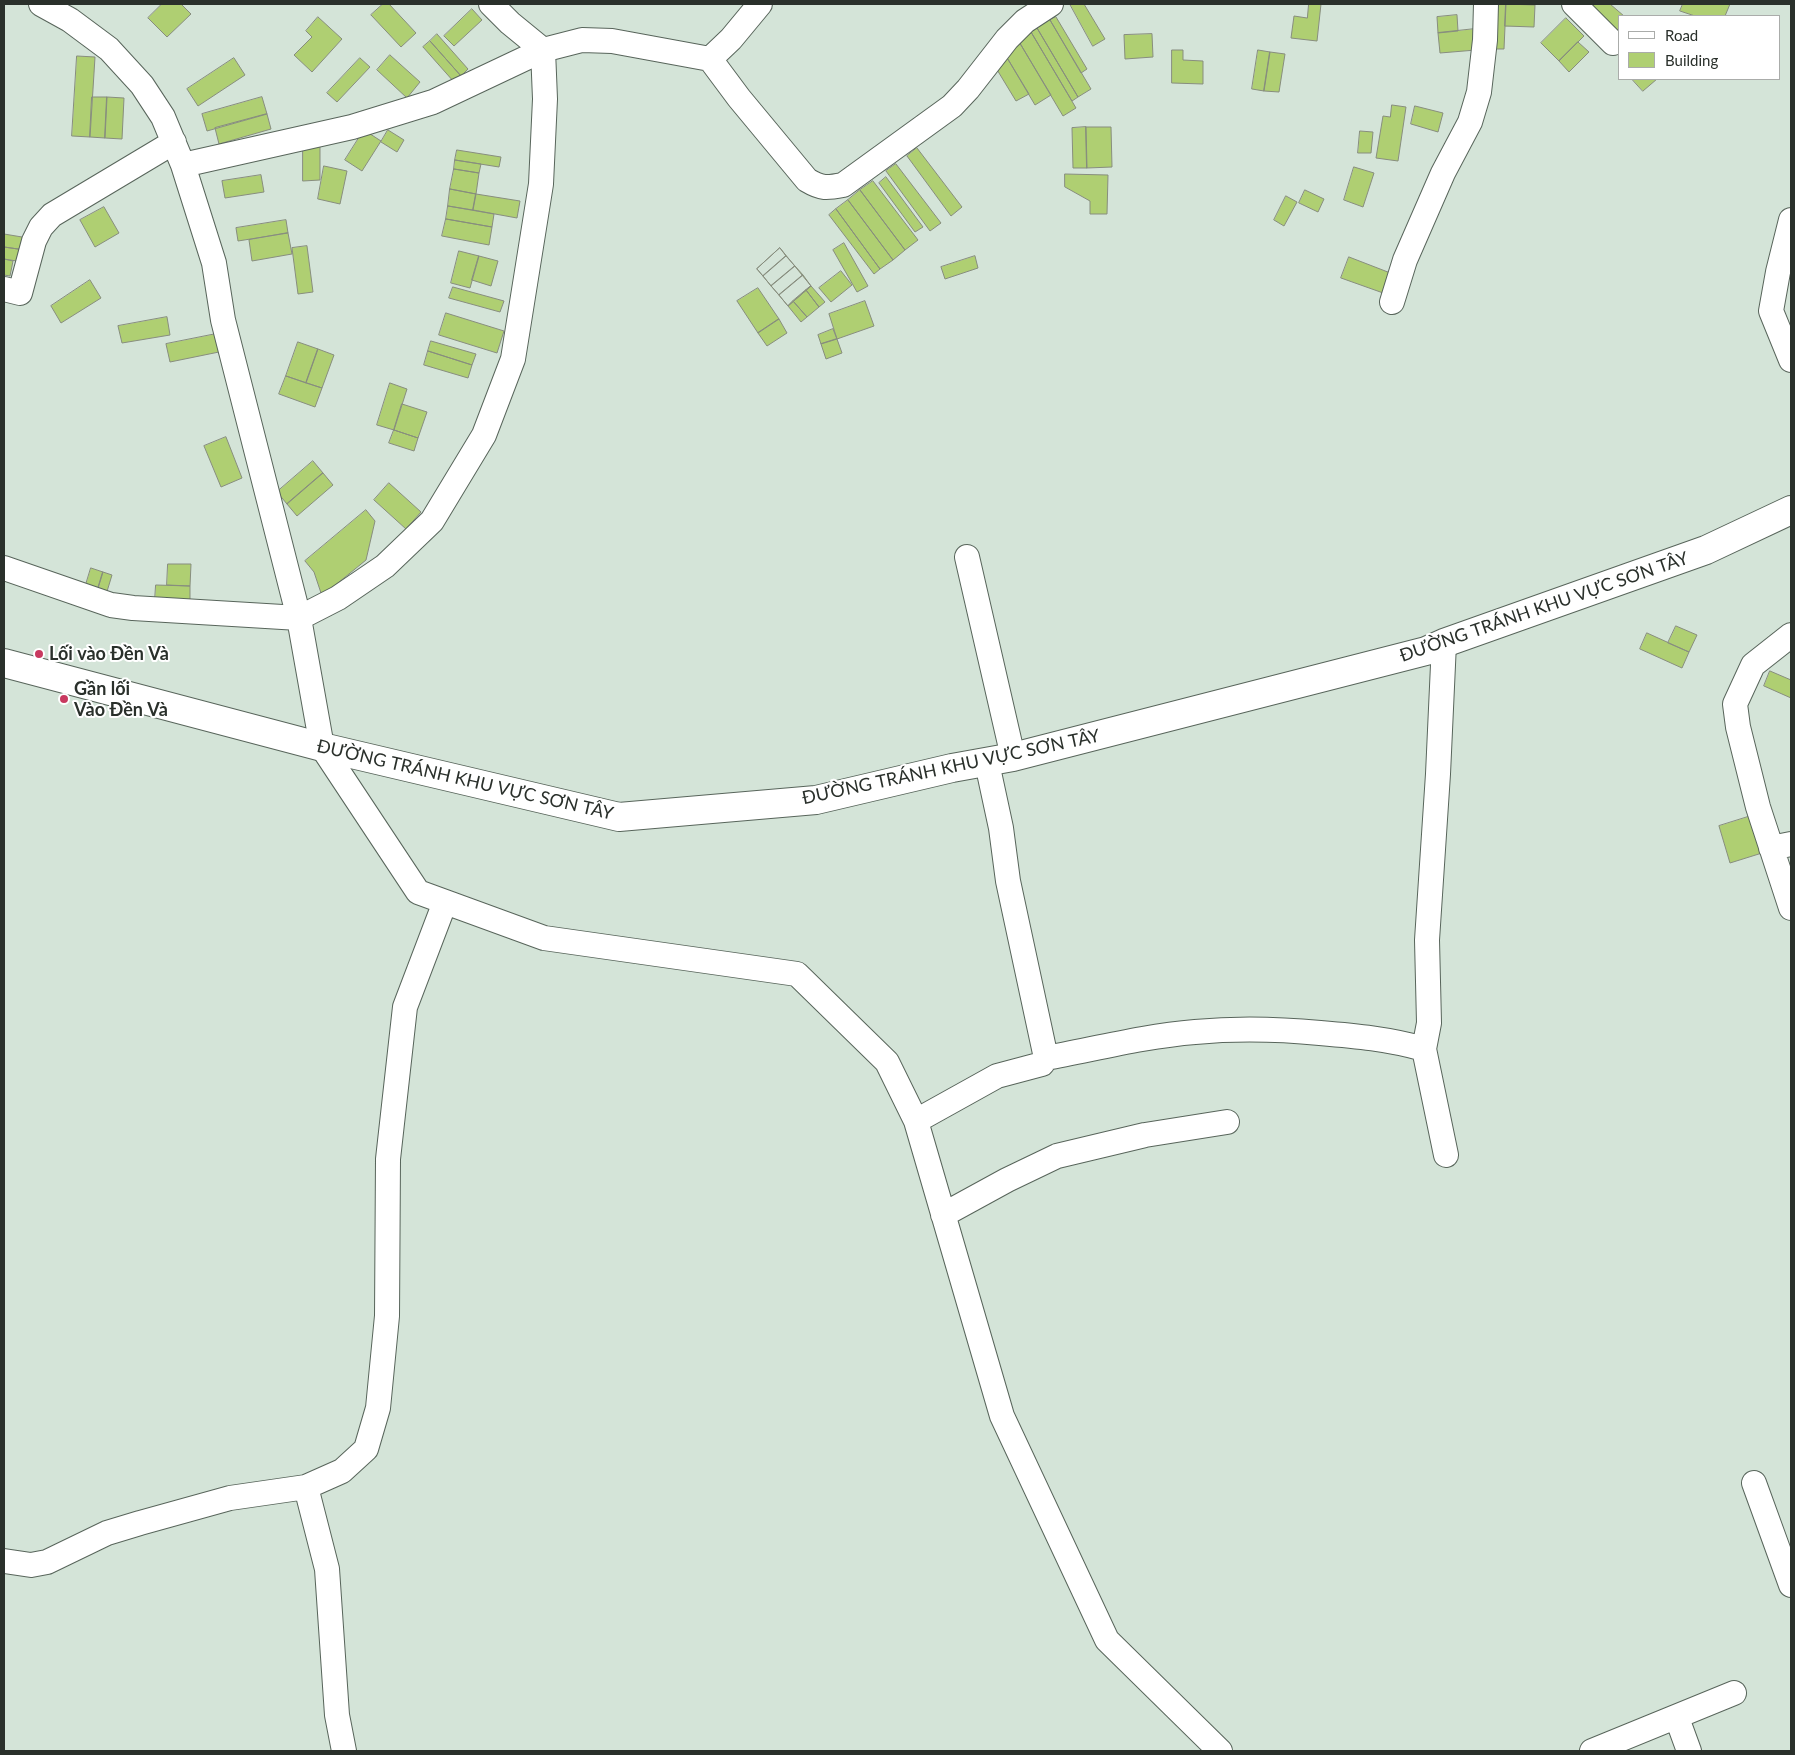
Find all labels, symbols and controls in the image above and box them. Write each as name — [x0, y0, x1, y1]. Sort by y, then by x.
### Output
legend — [1618, 15, 1780, 80]
text: Road — [1665, 26, 1698, 44]
text: Building — [1665, 51, 1718, 69]
street label: ĐƯỜNG TRÁNH KHU VỰC SƠN TÂY — [1397, 547, 1691, 667]
place label: Lối vào Đền Và — [49, 643, 169, 665]
marker: Lối vào Đền Và — [33, 648, 45, 660]
place label: Gần lối Vào Đền Và — [74, 678, 168, 721]
marker: Gần lối Vào Đền Và — [58, 693, 70, 705]
street label: ĐƯỜNG TRÁNH KHU VỰC SƠN TÂY — [800, 725, 1102, 809]
street label: ĐƯỜNG TRÁNH KHU VỰC SƠN TÂY — [315, 735, 615, 825]

